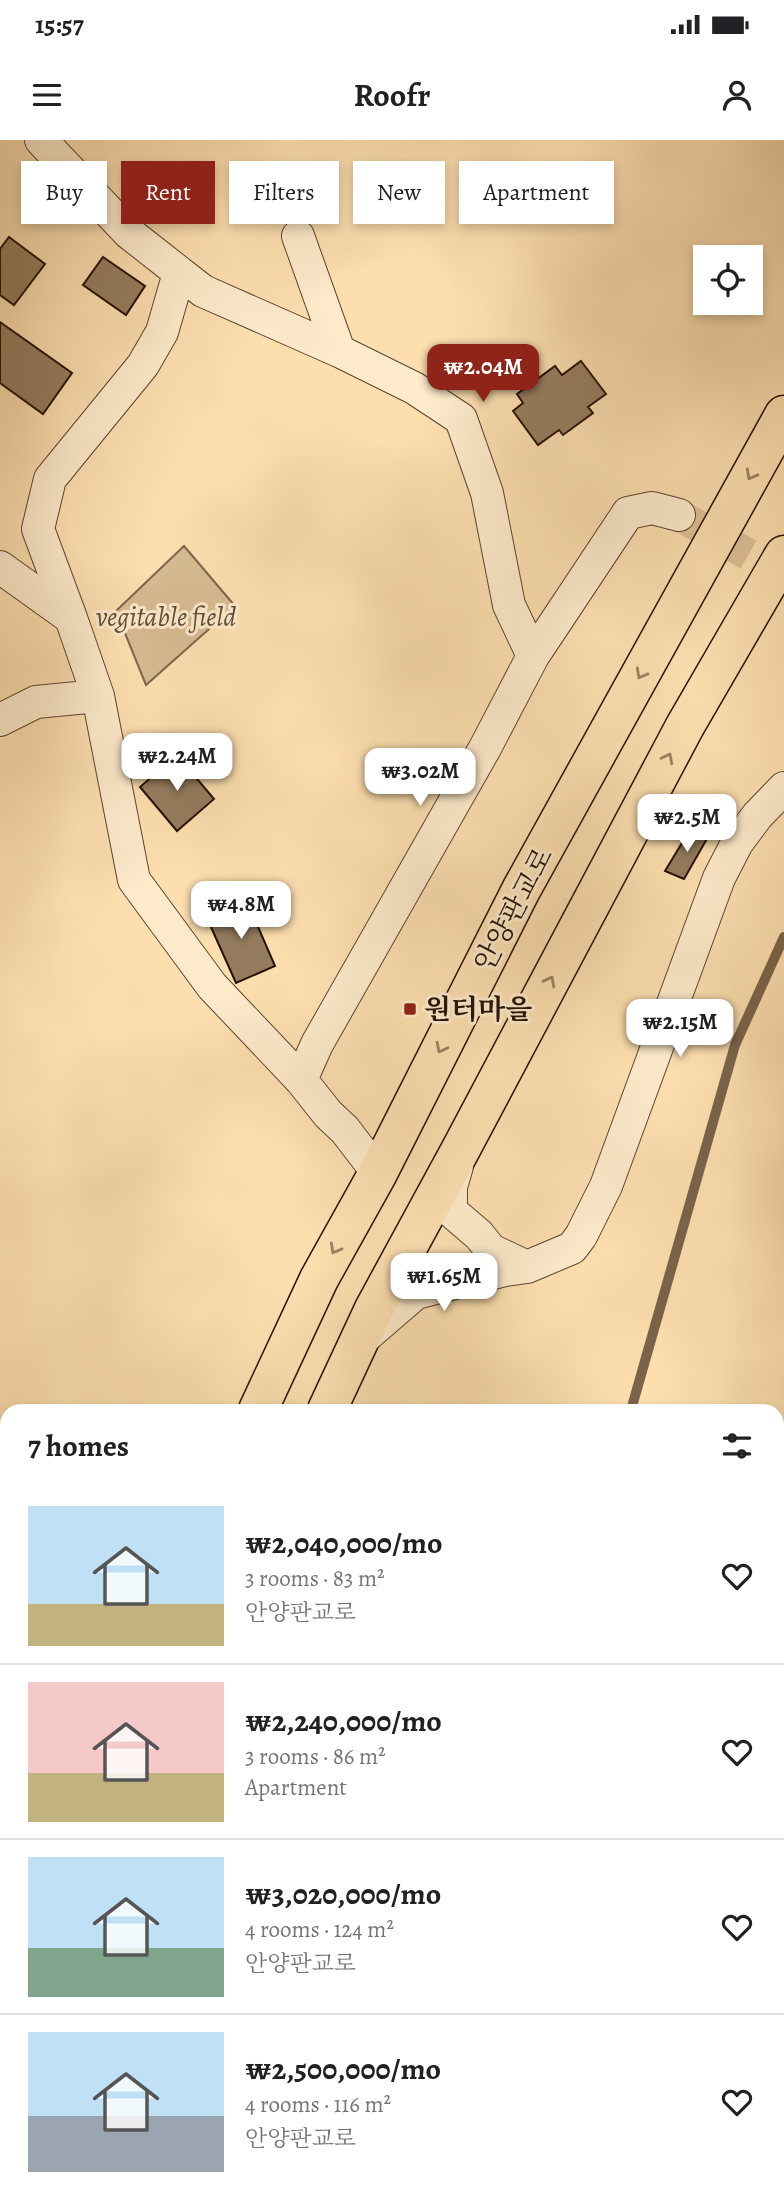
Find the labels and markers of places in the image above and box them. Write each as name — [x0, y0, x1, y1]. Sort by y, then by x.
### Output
pin: ₩2.04M — [426, 344, 540, 404]
pin: ₩2.24M — [120, 734, 234, 793]
pin: ₩3.02M — [363, 748, 477, 808]
pin: ₩2.5M — [638, 794, 736, 854]
pin: ₩4.8M — [192, 882, 290, 941]
place label: 원터마을 — [424, 991, 532, 1029]
pin: ₩2.15M — [623, 1000, 737, 1059]
marker: 원터마을 — [402, 1001, 418, 1017]
pin: ₩1.65M — [387, 1254, 501, 1313]

